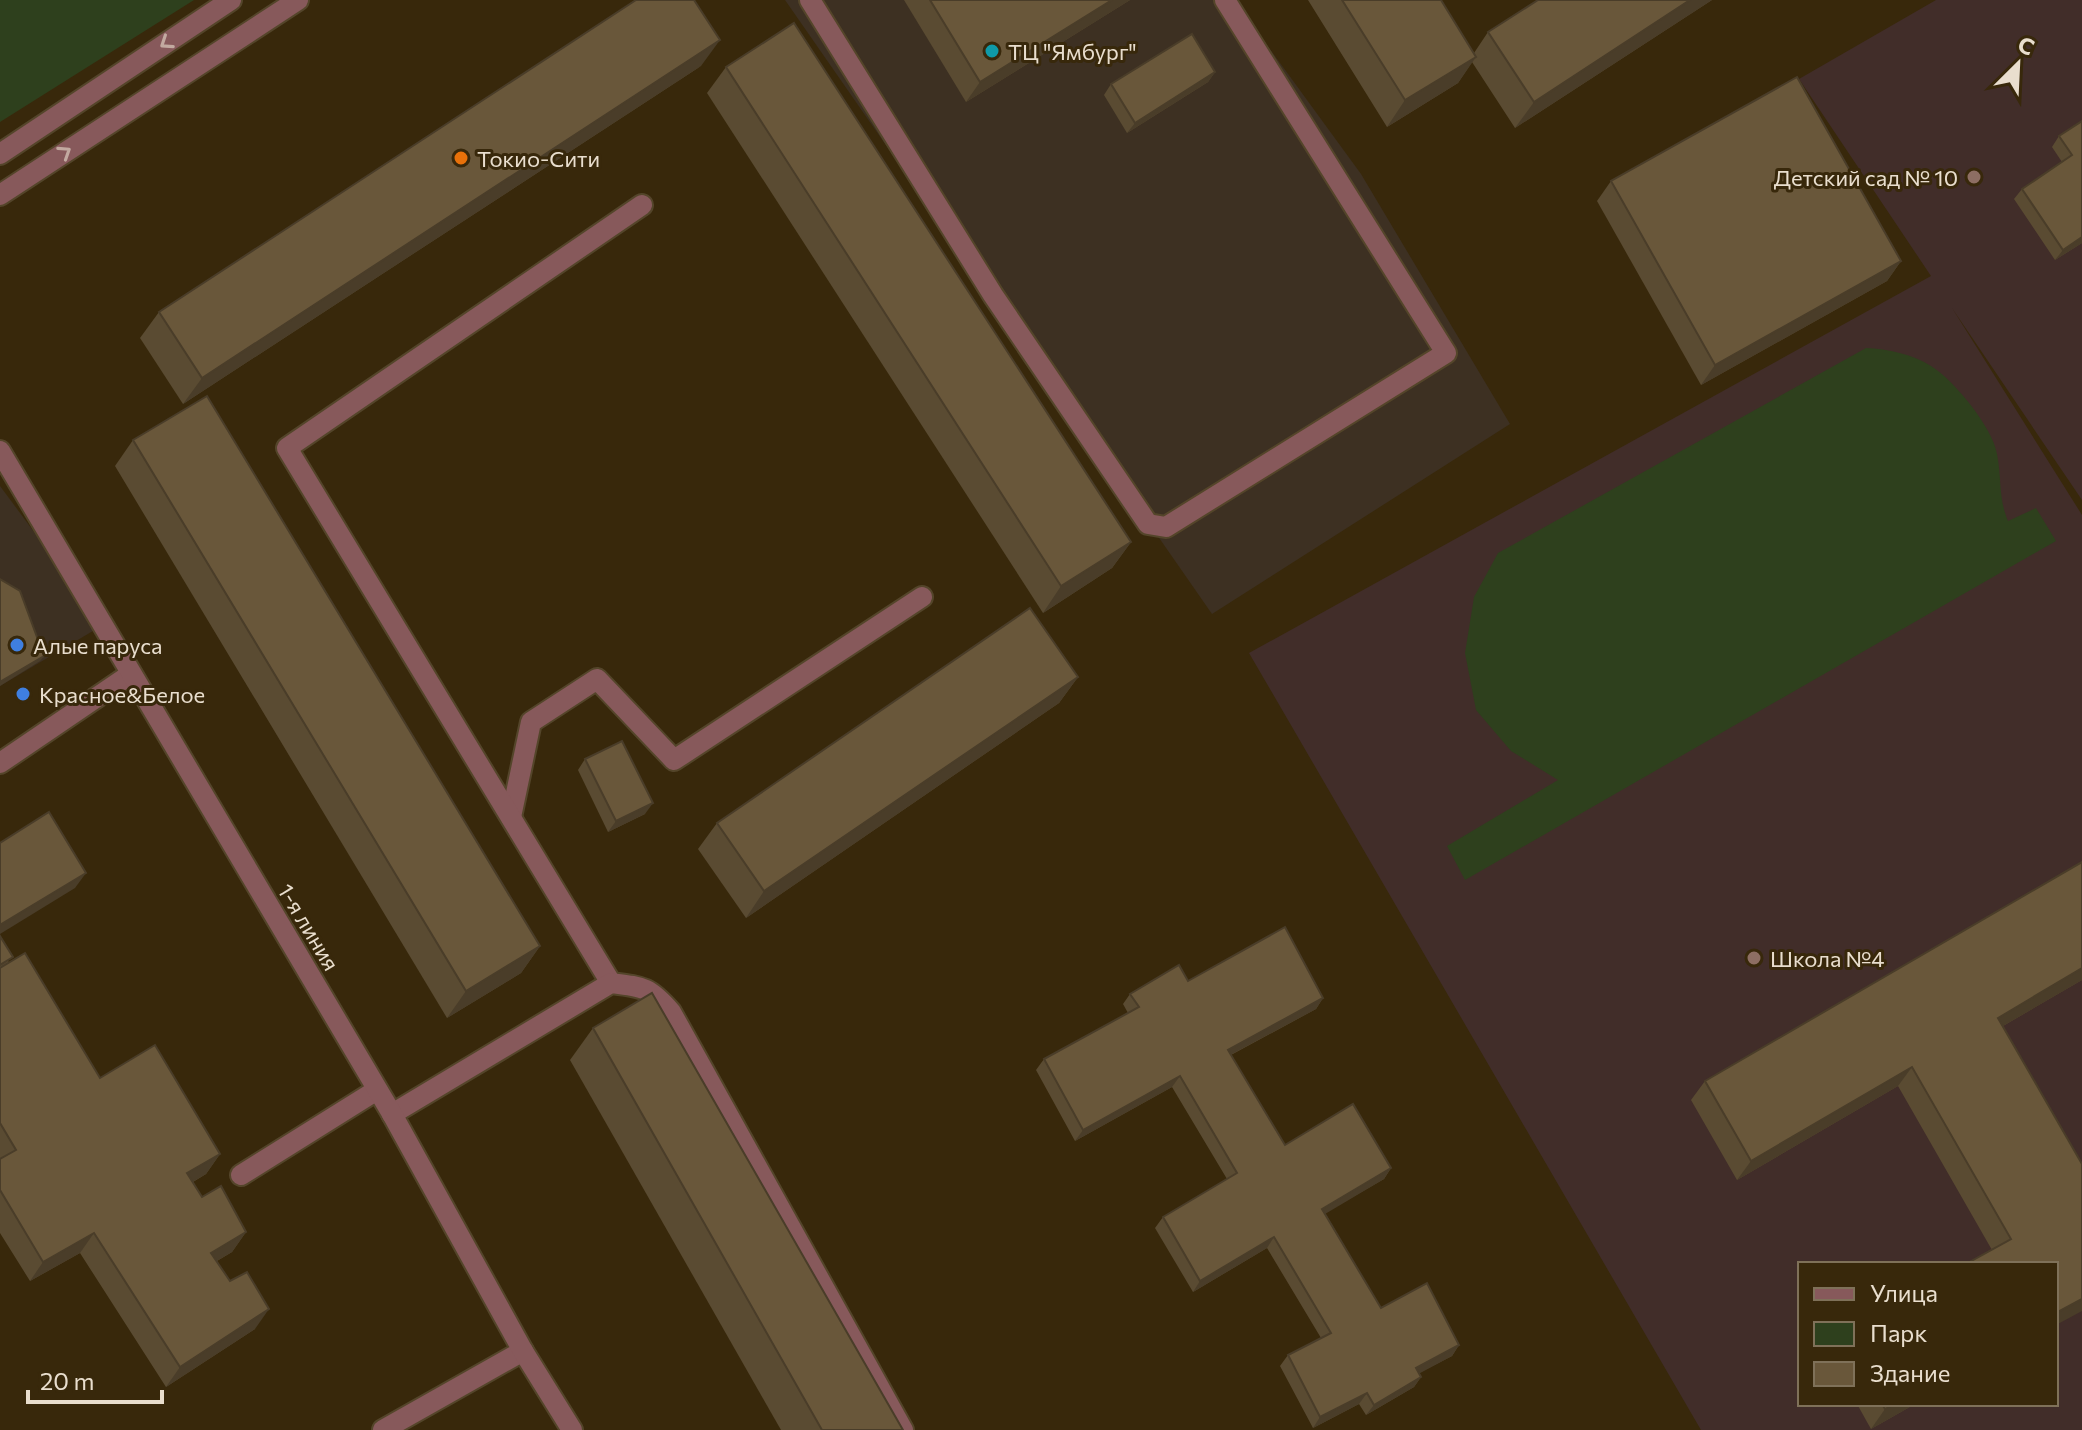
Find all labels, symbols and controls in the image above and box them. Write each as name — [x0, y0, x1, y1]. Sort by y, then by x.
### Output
north arrow — [1978, 24, 2058, 104]
text: С — [2014, 30, 2039, 61]
one-way arrow — [160, 33, 175, 48]
place label: ТЦ "Ямбург" — [1008, 38, 1137, 65]
marker: ТЦ "Ямбург" — [983, 42, 1001, 60]
place label: Токио-Сити — [477, 145, 600, 172]
one-way arrow — [57, 147, 71, 162]
marker: Токио-Сити — [452, 149, 470, 167]
place label: Детский сад № 10 — [1774, 164, 1958, 191]
marker: Детский сад № 10 — [1965, 168, 1983, 186]
place label: Алые паруса — [33, 632, 162, 659]
marker: Алые паруса — [8, 636, 26, 654]
place label: Красное&Белое — [39, 681, 205, 708]
marker: Красное&Белое — [14, 685, 32, 703]
street label: 1-я линия — [273, 879, 345, 975]
place label: Школа №4 — [1770, 945, 1885, 972]
marker: Школа №4 — [1745, 949, 1763, 967]
legend — [1798, 1262, 2058, 1406]
text: Улица — [1870, 1278, 1938, 1307]
text: Парк — [1870, 1318, 1927, 1347]
scale bar — [28, 1354, 162, 1404]
text: Здание — [1870, 1358, 1950, 1387]
text: 20 m — [40, 1366, 94, 1395]

